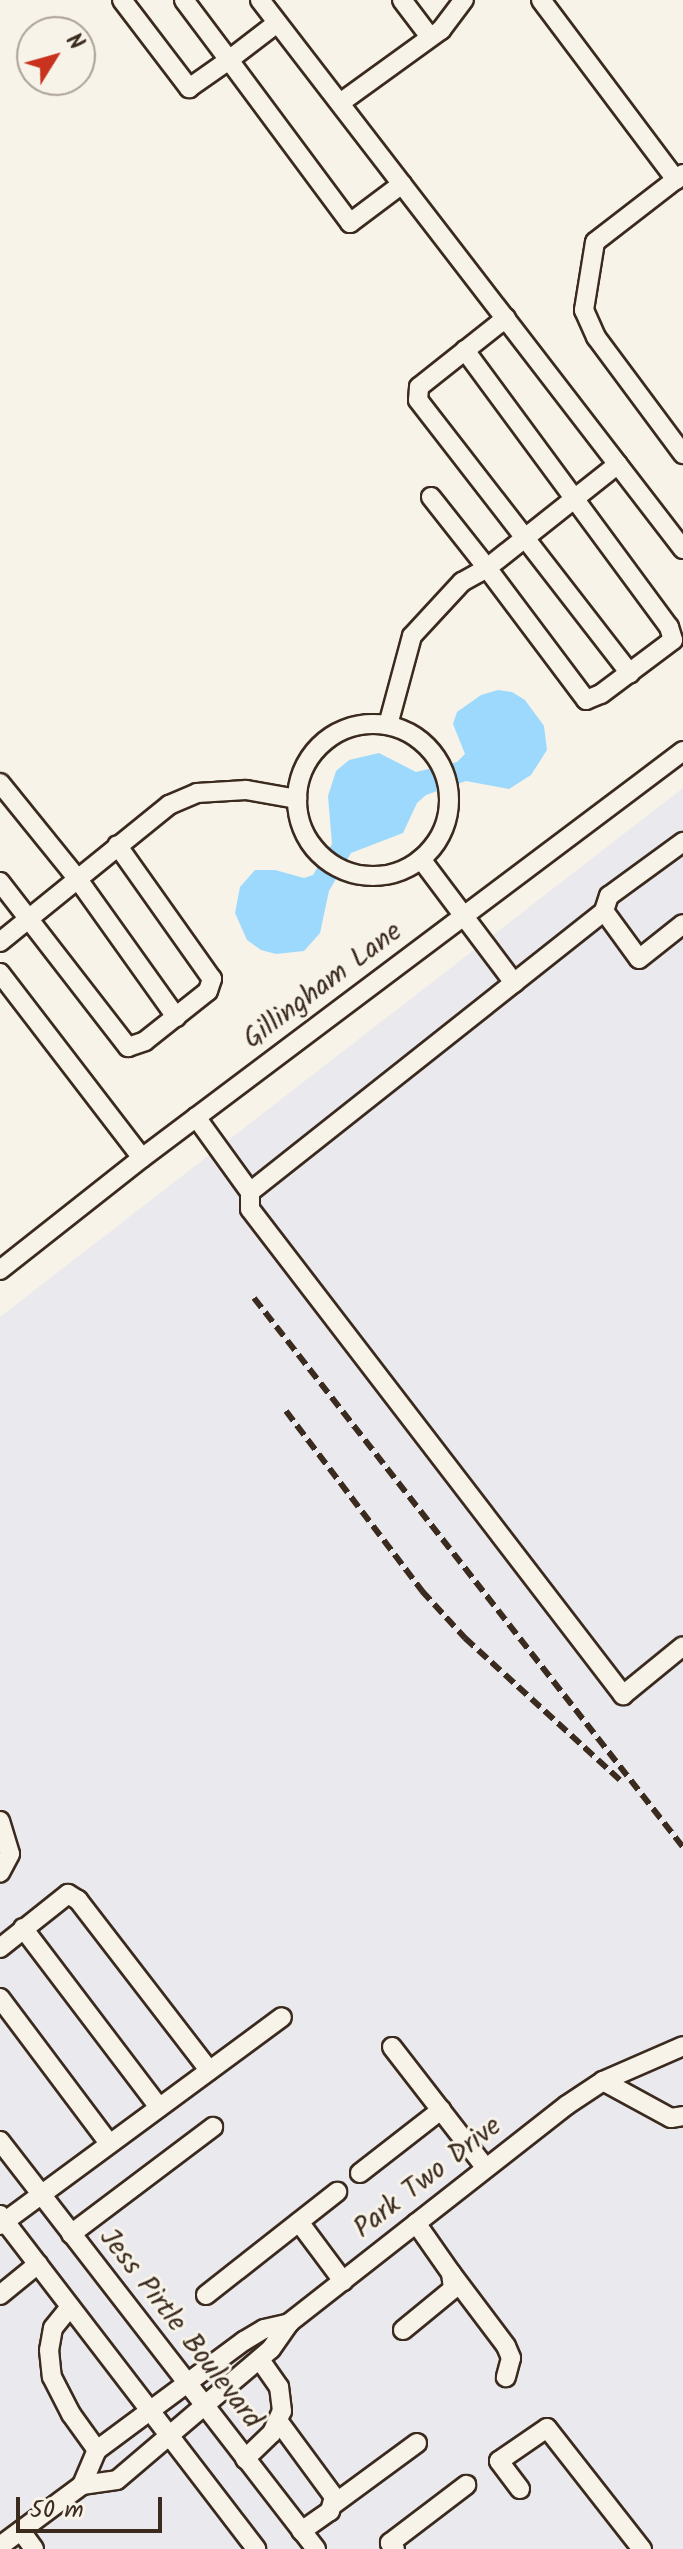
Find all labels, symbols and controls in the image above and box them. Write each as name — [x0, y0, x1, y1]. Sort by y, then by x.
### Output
north arrow — [16, 16, 96, 96]
text: N — [56, 26, 92, 59]
street label: Gillingham Lane — [237, 915, 409, 1057]
street label: Park Two Drive — [347, 2110, 509, 2246]
street label: Jess Pirtle Boulevard — [91, 2222, 269, 2436]
scale bar — [20, 2481, 166, 2531]
text: 50 m — [30, 2491, 84, 2530]

